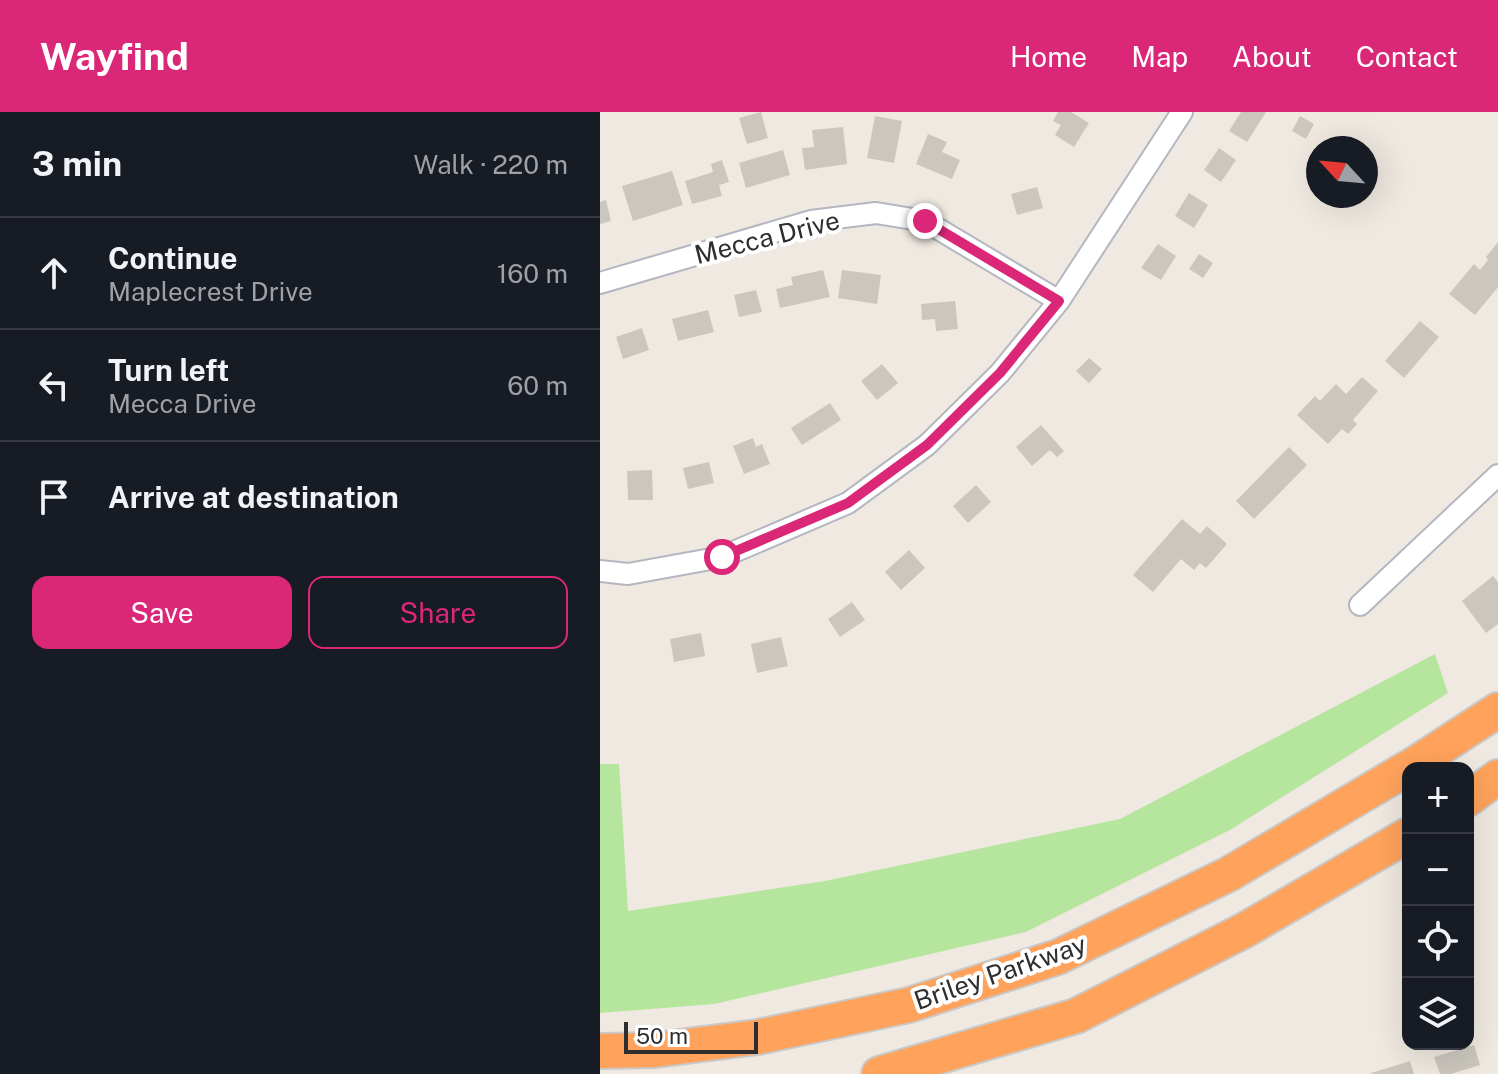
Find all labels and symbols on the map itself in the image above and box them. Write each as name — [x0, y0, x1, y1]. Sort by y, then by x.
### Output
north arrow — [1306, 136, 1378, 208]
route end — [907, 203, 943, 239]
street label: Mecca Drive — [691, 204, 843, 270]
route start — [704, 539, 740, 575]
street label: Briley Parkway — [910, 928, 1090, 1016]
scale bar — [624, 1018, 758, 1054]

